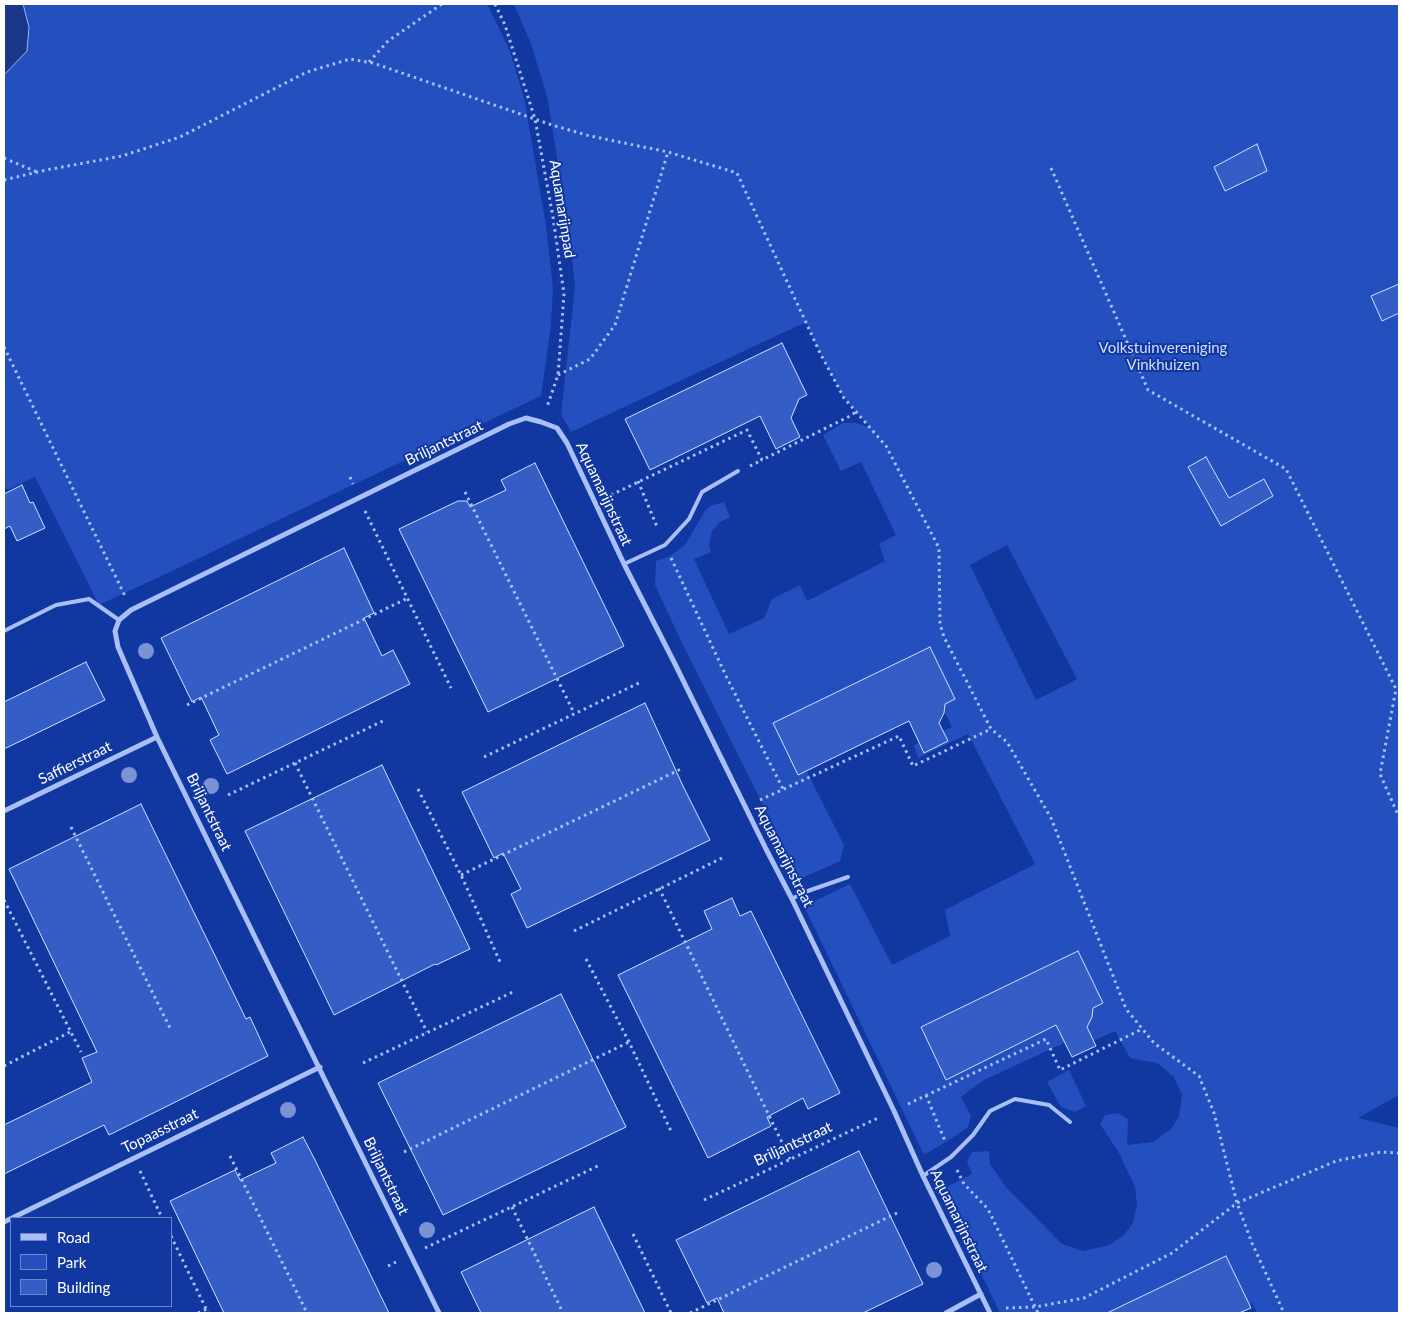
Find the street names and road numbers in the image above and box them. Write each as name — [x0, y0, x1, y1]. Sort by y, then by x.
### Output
street label: Aquamarijnpad — [545, 159, 579, 259]
street label: Briljantstraat — [402, 416, 486, 470]
street label: Aquamarijnstraat — [572, 439, 636, 549]
street label: Saffierstraat — [35, 738, 115, 788]
street label: Briljantstraat — [182, 770, 236, 854]
street label: Aquamarijnstraat — [750, 802, 818, 910]
street label: Topaasstraat — [119, 1105, 201, 1157]
street label: Briljantstraat — [751, 1118, 835, 1170]
street label: Briljantstraat — [359, 1134, 413, 1218]
street label: Aquamarijnstraat — [926, 1167, 992, 1275]

